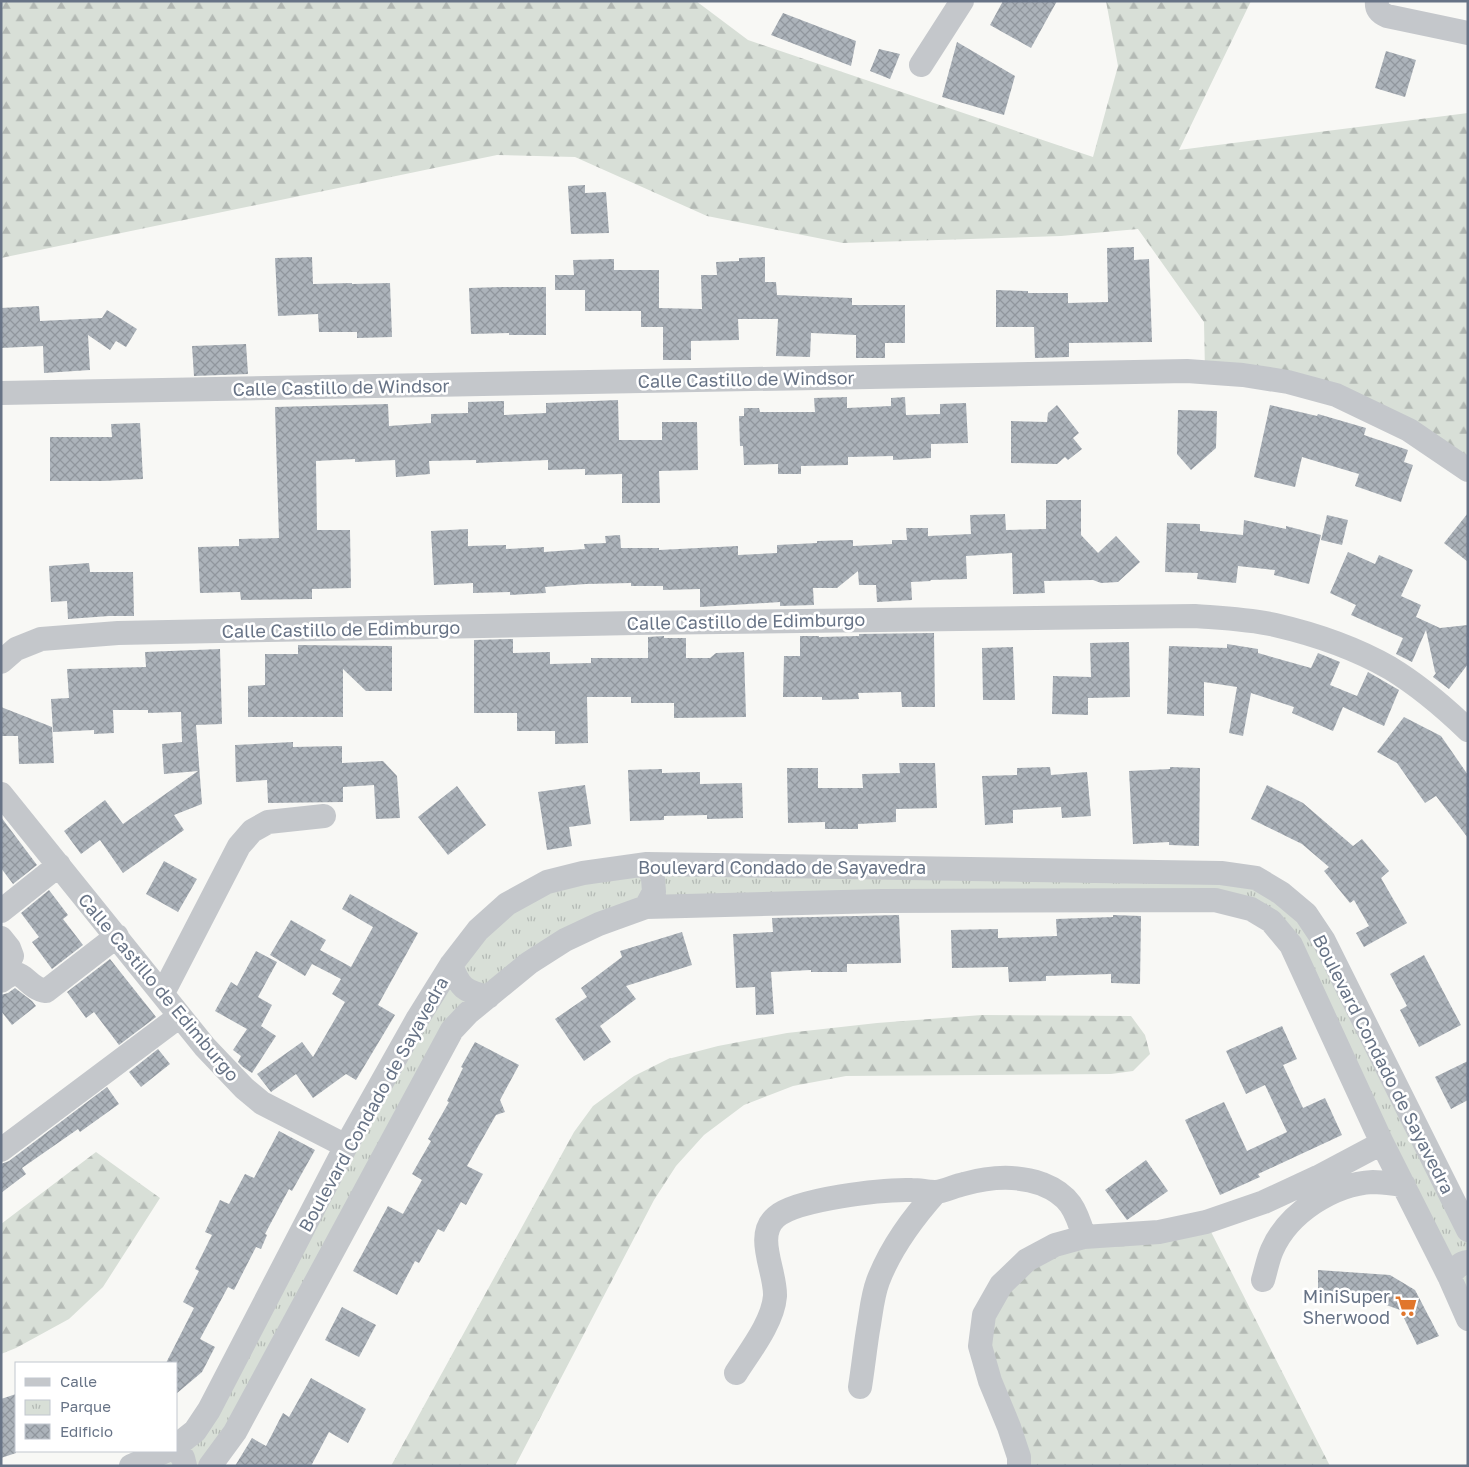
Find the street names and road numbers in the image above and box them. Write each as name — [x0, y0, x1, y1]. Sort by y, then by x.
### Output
street label: Calle Castillo de Windsor — [637, 366, 855, 392]
street label: Calle Castillo de Windsor — [232, 374, 450, 400]
street label: Calle Castillo de Edimburgo — [627, 608, 865, 634]
street label: Calle Castillo de Edimburgo — [222, 616, 460, 642]
street label: Boulevard Condado de Sayavedra — [638, 856, 926, 878]
street label: Calle Castillo de Edimburgo — [74, 889, 244, 1085]
street label: Boulevard Condado de Sayavedra — [1309, 931, 1459, 1197]
street label: Boulevard Condado de Sayavedra — [294, 973, 452, 1235]

